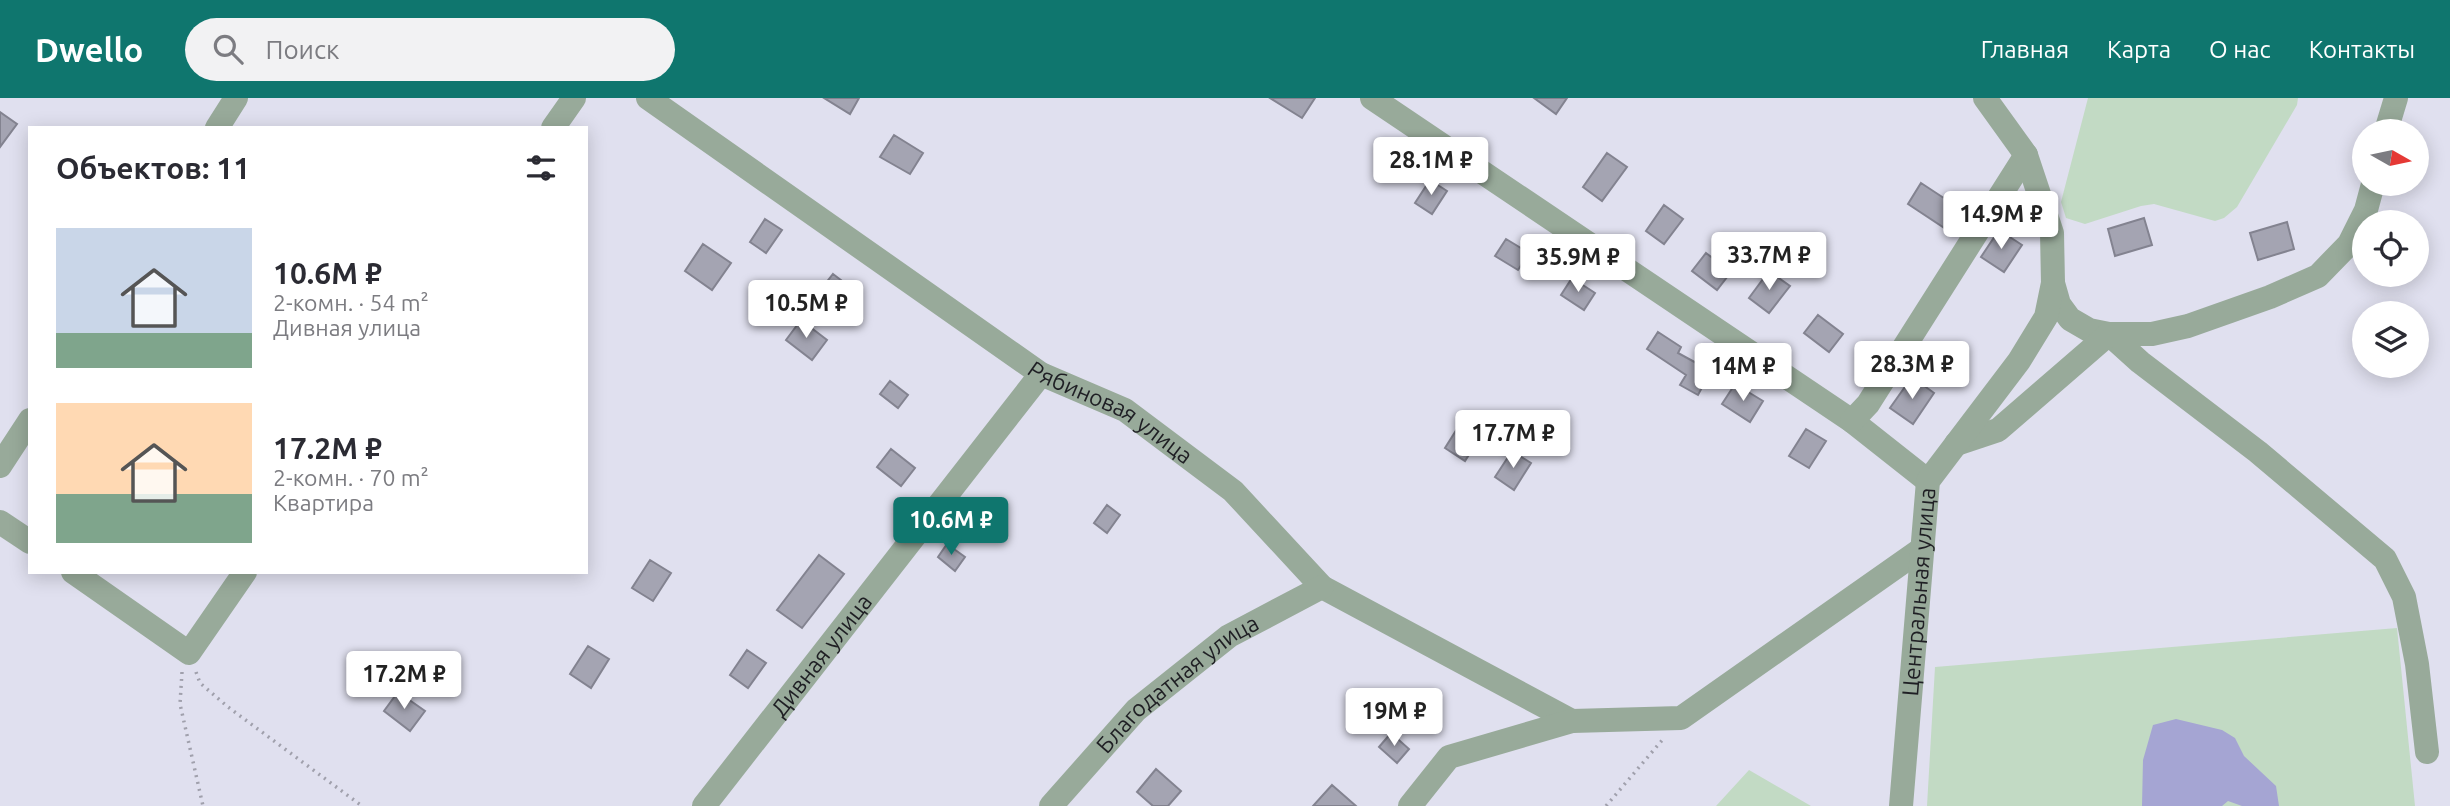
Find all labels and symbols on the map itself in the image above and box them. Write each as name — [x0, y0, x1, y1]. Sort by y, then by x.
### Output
north arrow — [2352, 119, 2429, 196]
pin: 28.1M ₽ — [1366, 138, 1496, 197]
pin: 14.9M ₽ — [1936, 192, 2066, 251]
pin: 33.7M ₽ — [1704, 232, 1834, 292]
pin: 35.9M ₽ — [1513, 234, 1643, 294]
pin: 10.5M ₽ — [741, 280, 871, 340]
pin: 28.3M ₽ — [1847, 342, 1977, 401]
pin: 14M ₽ — [1694, 344, 1792, 403]
street label: Рябиновая улица — [1024, 356, 1198, 468]
pin: 17.7M ₽ — [1448, 410, 1578, 470]
street label: Центральная улица — [1897, 486, 1939, 697]
pin: 10.6M ₽ — [886, 498, 1016, 557]
street label: Дивная улица — [766, 589, 877, 721]
street label: Благодатная улица — [1091, 610, 1263, 758]
pin: 17.2M ₽ — [339, 652, 469, 711]
pin: 19M ₽ — [1345, 688, 1443, 748]

